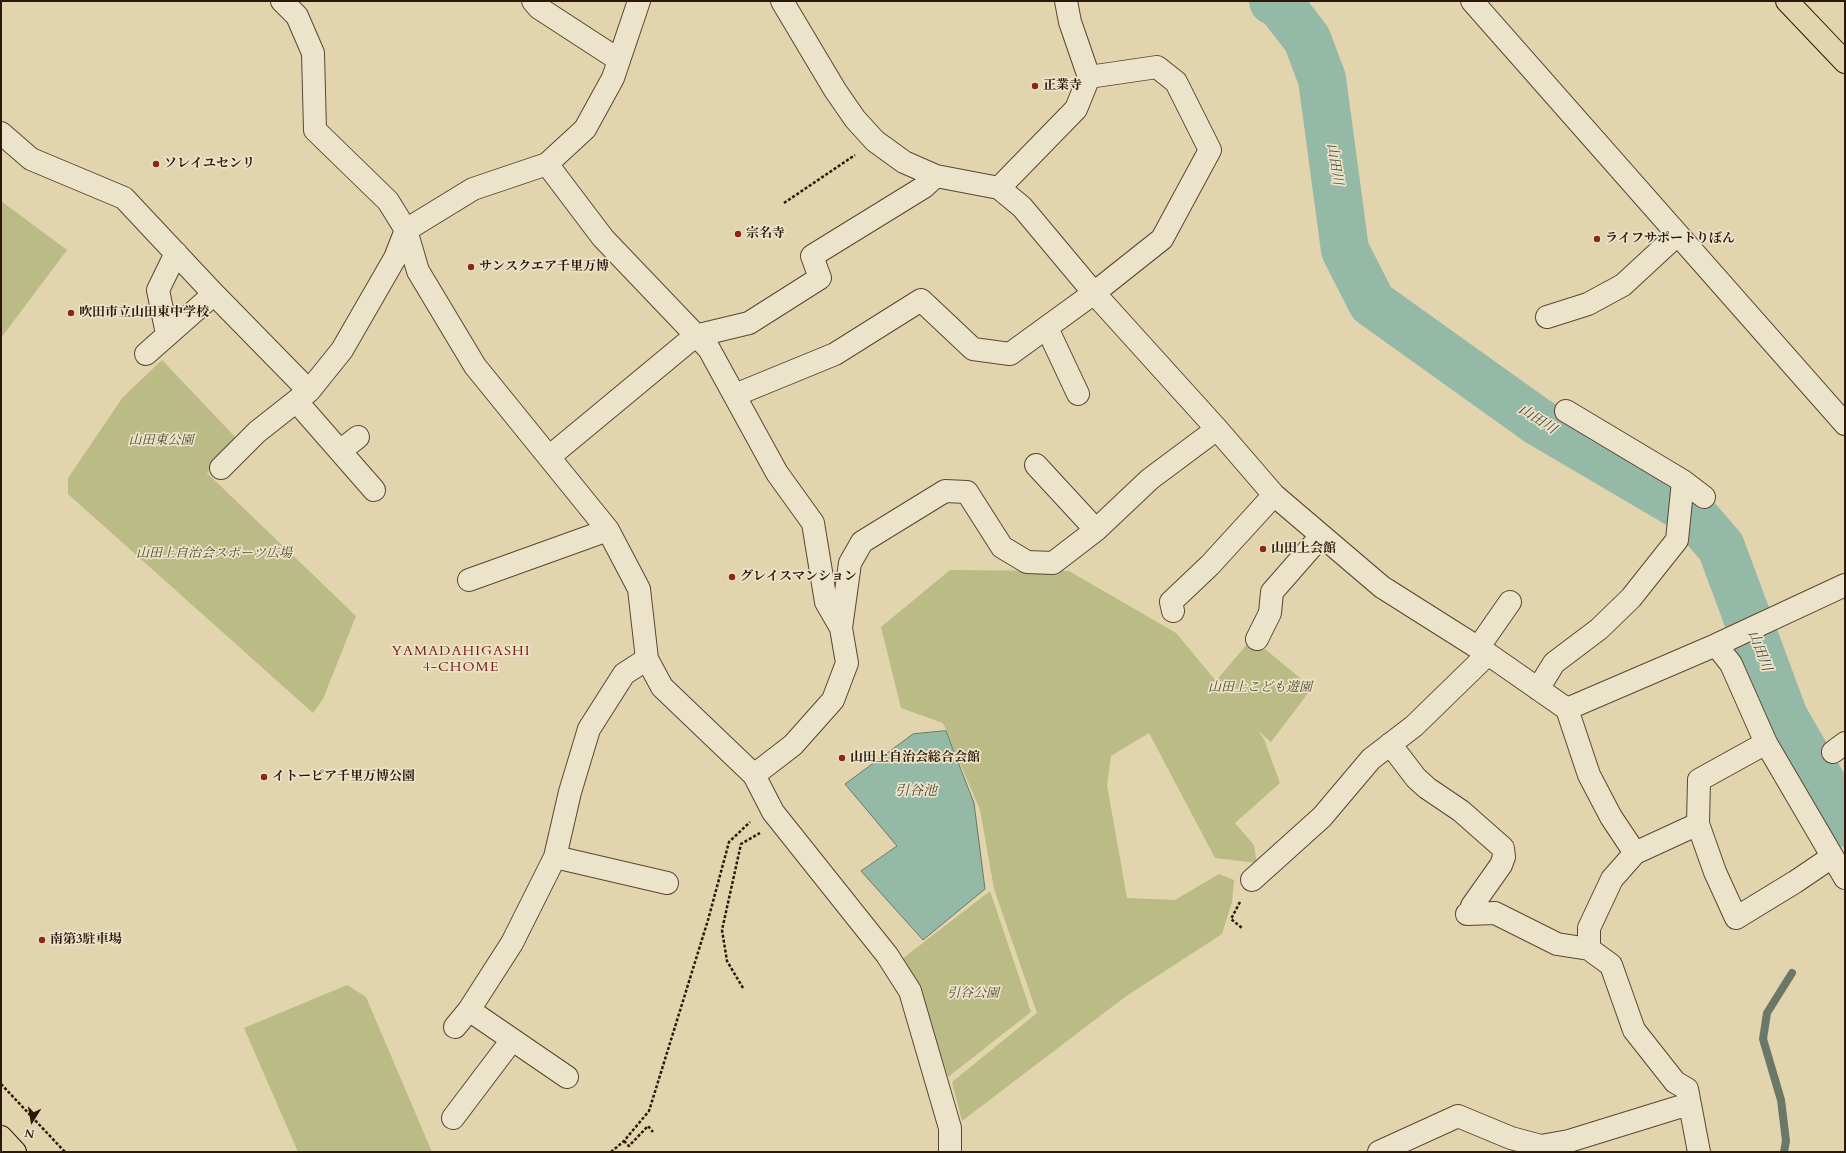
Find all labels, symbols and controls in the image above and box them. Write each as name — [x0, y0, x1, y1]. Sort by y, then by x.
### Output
place label: 正業寺 — [1043, 78, 1082, 94]
marker: 正業寺 — [1030, 81, 1040, 91]
water label: 山田川 — [1323, 142, 1345, 186]
place label: ソレイユセンリ — [164, 156, 255, 172]
marker: ソレイユセンリ — [151, 159, 161, 169]
place label: 宗名寺 — [746, 226, 785, 242]
marker: 宗名寺 — [733, 229, 743, 239]
place label: ライフサポートりぼん — [1605, 231, 1735, 247]
marker: ライフサポートりぼん — [1592, 234, 1602, 244]
place label: サンスクエア千里万博 — [479, 259, 609, 275]
marker: サンスクエア千里万博 — [466, 262, 476, 272]
place label: 吹田市立山田東中学校 — [79, 305, 209, 321]
marker: 吹田市立山田東中学校 — [66, 308, 76, 318]
water label: 山田川 — [1515, 402, 1559, 438]
park label: 山田東公園 — [129, 433, 193, 449]
place label: 山田上会館 — [1271, 541, 1336, 557]
marker: 山田上会館 — [1258, 544, 1268, 554]
park label: 山田上自治会スポーツ広場 — [136, 546, 292, 562]
place label: グレイスマンション — [740, 569, 857, 585]
marker: グレイスマンション — [727, 572, 737, 582]
water label: 山田川 — [1744, 628, 1774, 674]
district label: YAMADAHIGASHI 4-CHOME — [392, 644, 530, 676]
park label: 山田上こども遊園 — [1208, 680, 1312, 696]
place label: 山田上自治会総合会館 — [850, 750, 980, 766]
marker: 山田上自治会総合会館 — [837, 753, 847, 763]
place label: イトーピア千里万博公園 — [272, 769, 415, 785]
marker: イトーピア千里万博公園 — [259, 772, 269, 782]
water label: 引谷池 — [895, 784, 937, 800]
place label: 南第3駐車場 — [50, 932, 122, 948]
marker: 南第3駐車場 — [37, 935, 47, 945]
park label: 引谷公園 — [947, 986, 999, 1002]
north arrow — [12, 1101, 52, 1141]
text: N — [24, 1125, 36, 1142]

